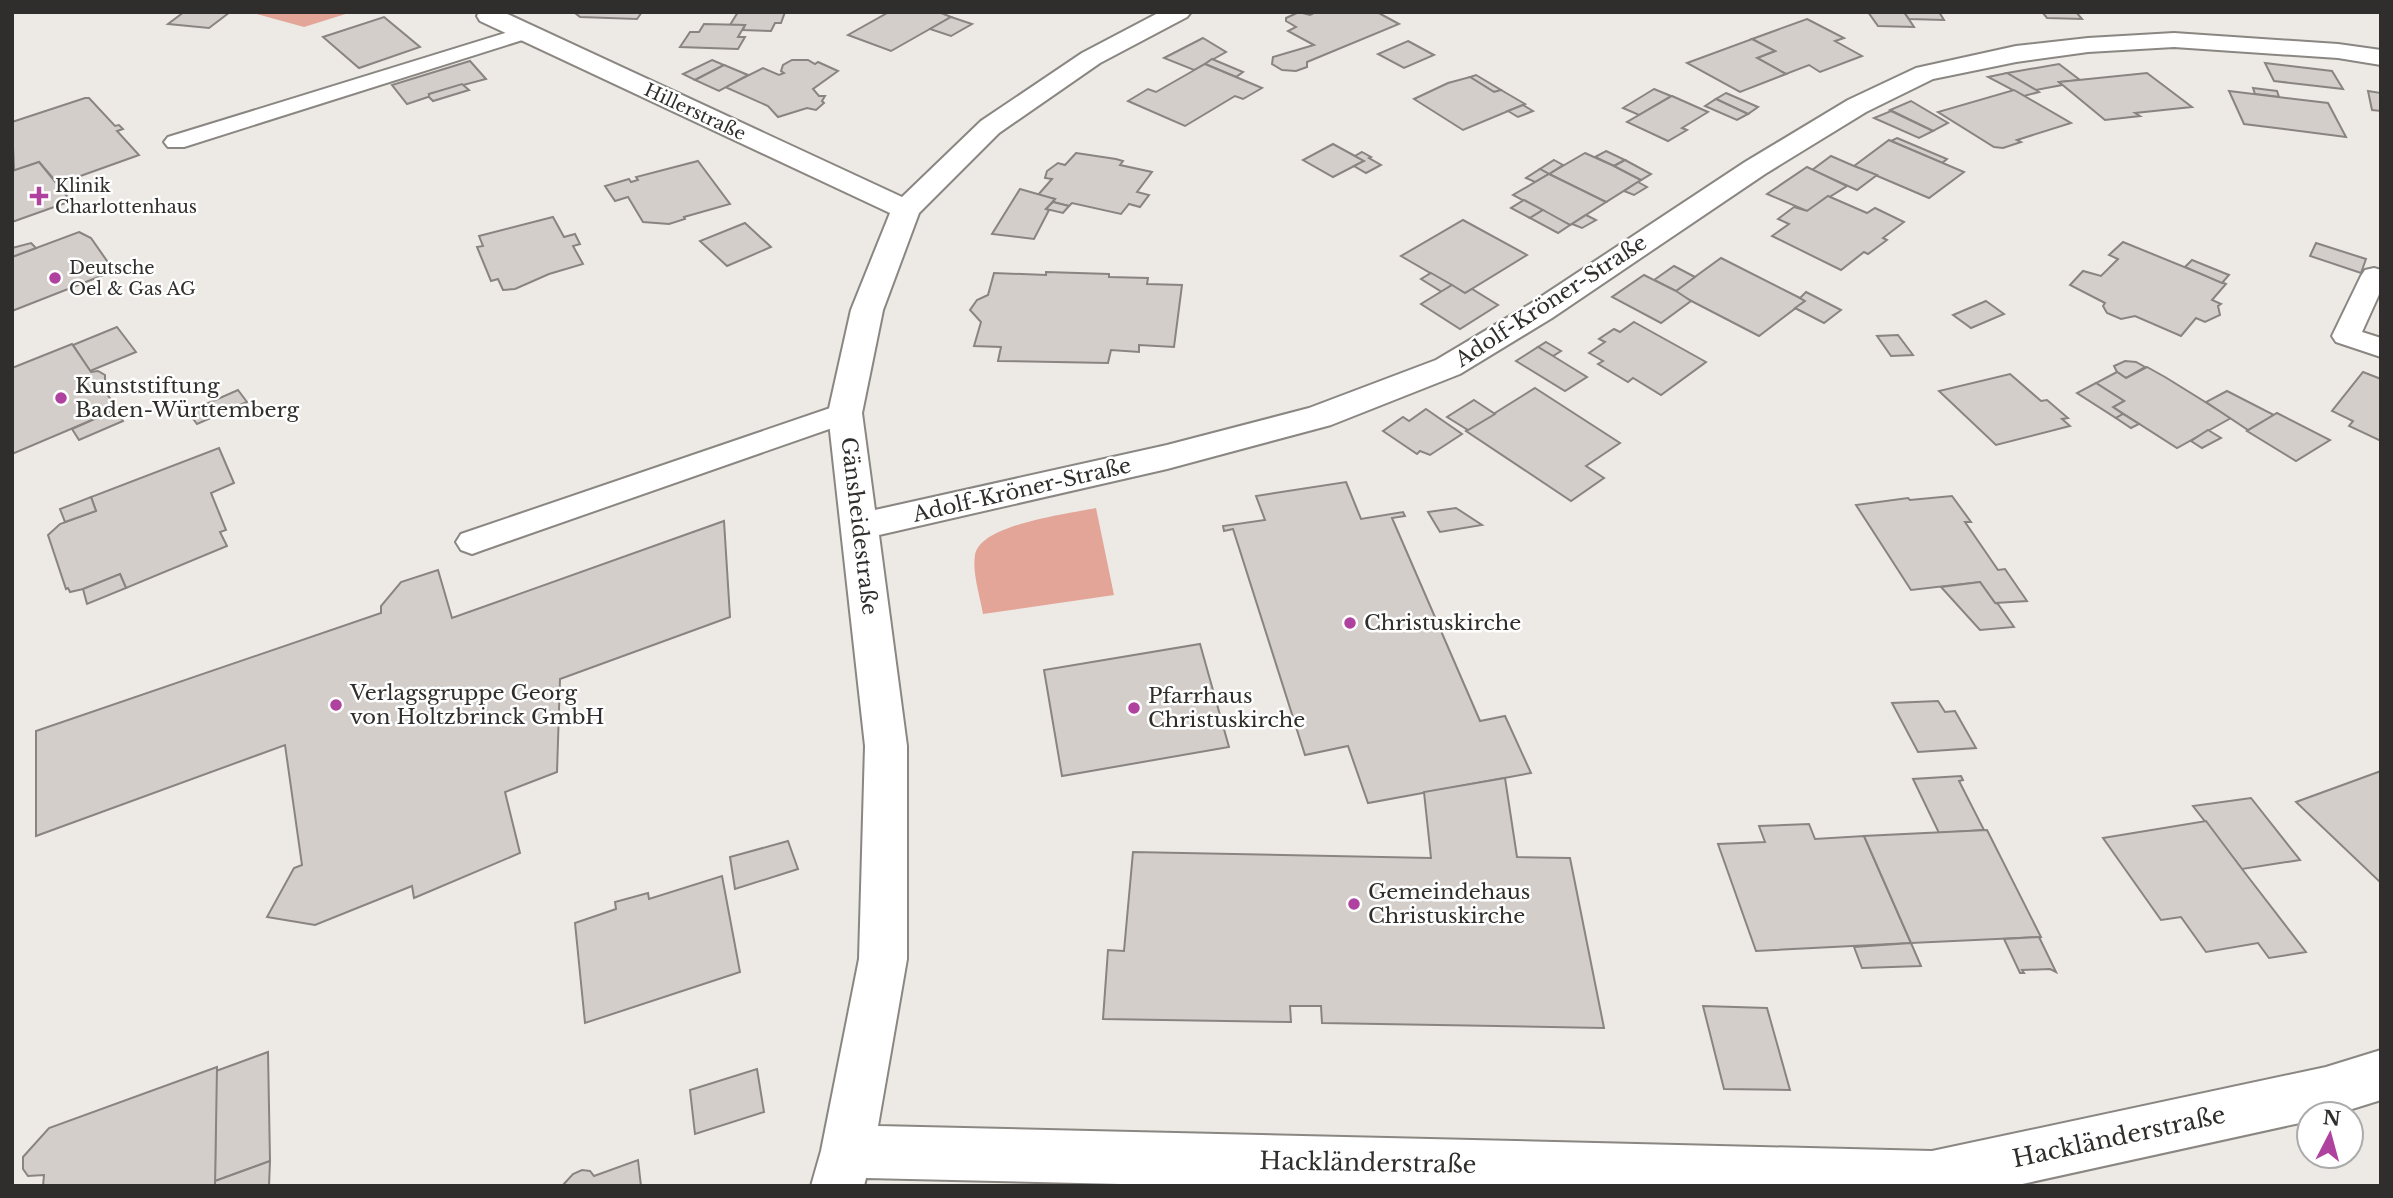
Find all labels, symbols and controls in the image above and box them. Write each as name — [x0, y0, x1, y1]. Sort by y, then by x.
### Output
street label: Hillerstraße — [641, 79, 749, 145]
place label: Klinik Charlottenhaus — [55, 175, 197, 218]
marker: Klinik Charlottenhaus — [29, 186, 49, 206]
street label: Adolf-Kröner-Straße — [1450, 229, 1652, 373]
place label: Deutsche Oel & Gas AG — [69, 257, 196, 300]
marker: Deutsche Oel & Gas AG — [47, 270, 63, 286]
place label: Kunststiftung Baden-Württemberg — [75, 373, 300, 423]
marker: Kunststiftung Baden-Württemberg — [53, 390, 69, 406]
street label: Gänsheidestraße — [835, 435, 883, 617]
street label: Adolf-Kröner-Straße — [909, 452, 1134, 528]
place label: Christuskirche — [1364, 610, 1521, 636]
marker: Christuskirche — [1342, 615, 1358, 631]
place label: Verlagsgruppe Georg von Holtzbrinck GmbH — [349, 680, 604, 730]
place label: Pfarrhaus Christuskirche — [1148, 683, 1305, 733]
marker: Verlagsgruppe Georg von Holtzbrinck GmbH — [328, 697, 344, 713]
marker: Pfarrhaus Christuskirche — [1126, 700, 1142, 716]
place label: Gemeindehaus Christuskirche — [1368, 879, 1530, 929]
marker: Gemeindehaus Christuskirche — [1346, 896, 1362, 912]
street label: Hackländerstraße — [2010, 1100, 2228, 1173]
north arrow — [2295, 1100, 2365, 1170]
text: N — [2322, 1106, 2342, 1131]
street label: Hackländerstraße — [1259, 1146, 1477, 1179]

